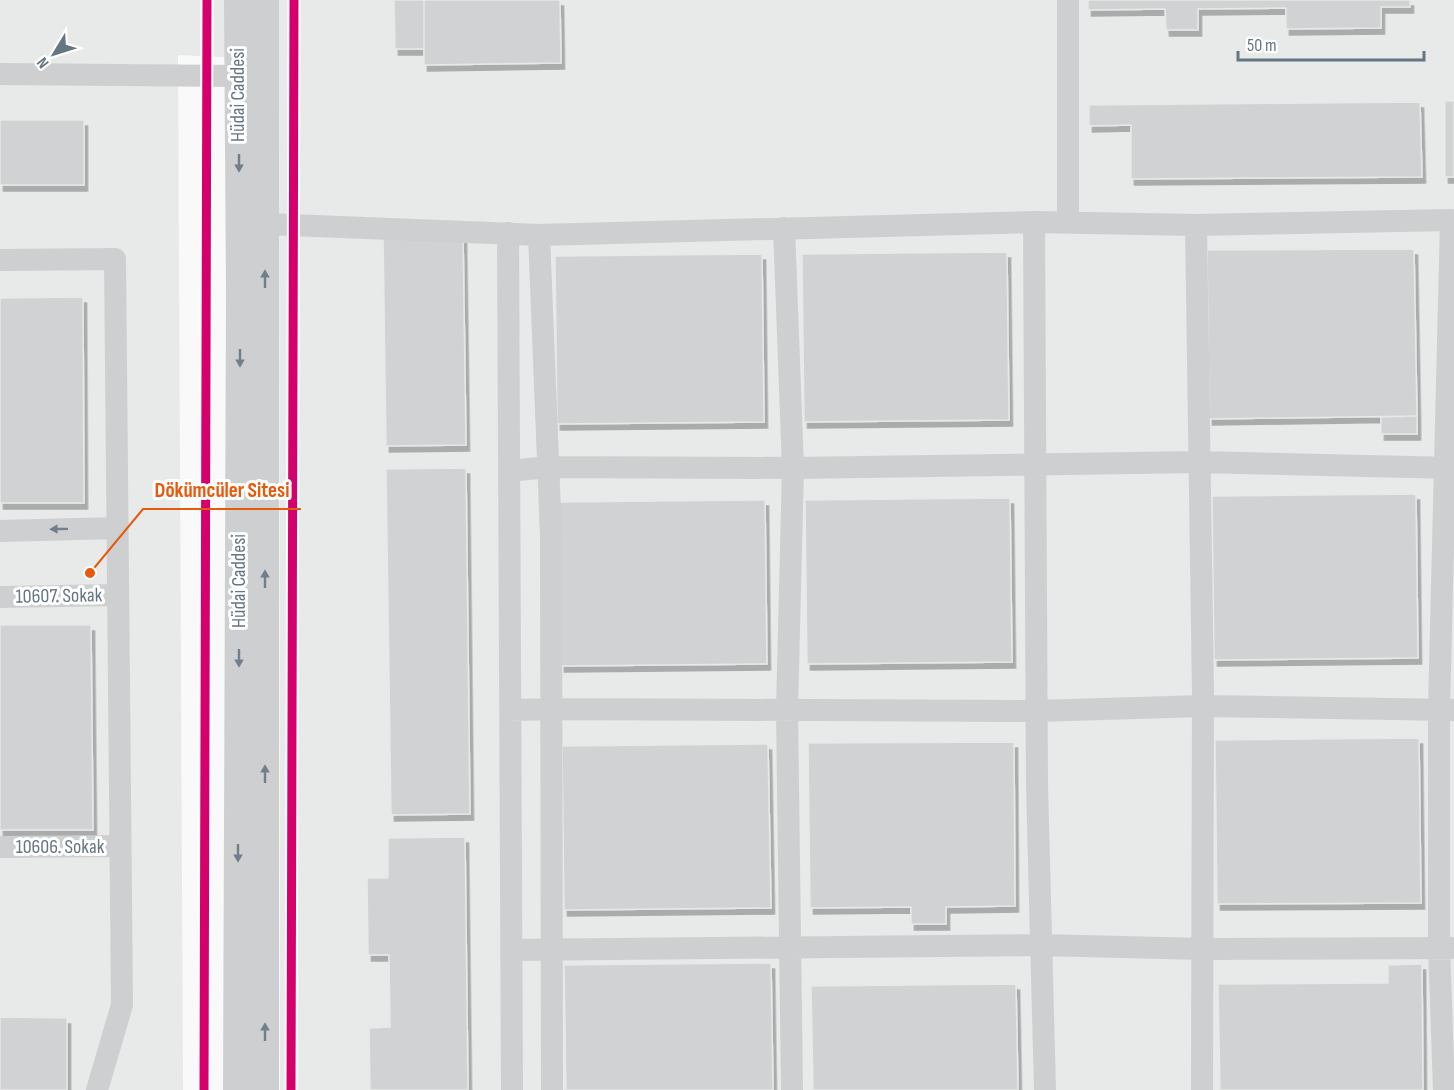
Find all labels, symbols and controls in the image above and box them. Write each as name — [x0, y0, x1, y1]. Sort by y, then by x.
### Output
north arrow — [24, 24, 84, 84]
scale bar — [1238, 24, 1424, 62]
text: 50 m — [1247, 35, 1277, 56]
street label: Hüdai Caddesi — [226, 48, 250, 142]
text: N — [33, 53, 53, 72]
one-way arrow — [234, 154, 244, 173]
one-way arrow — [260, 269, 270, 288]
one-way arrow — [235, 349, 245, 368]
callout: Dökümcüler Sitesi — [143, 470, 301, 509]
text: Dökümcüler Sitesi — [155, 478, 289, 503]
one-way arrow — [49, 525, 68, 534]
street label: Hüdai Caddesi — [227, 534, 251, 628]
one-way arrow — [260, 569, 270, 588]
street label: 10607. Sokak — [16, 583, 103, 609]
one-way arrow — [234, 649, 244, 668]
one-way arrow — [260, 764, 270, 783]
street label: 10606. Sokak — [16, 835, 105, 859]
one-way arrow — [233, 844, 243, 863]
one-way arrow — [260, 1022, 270, 1041]

